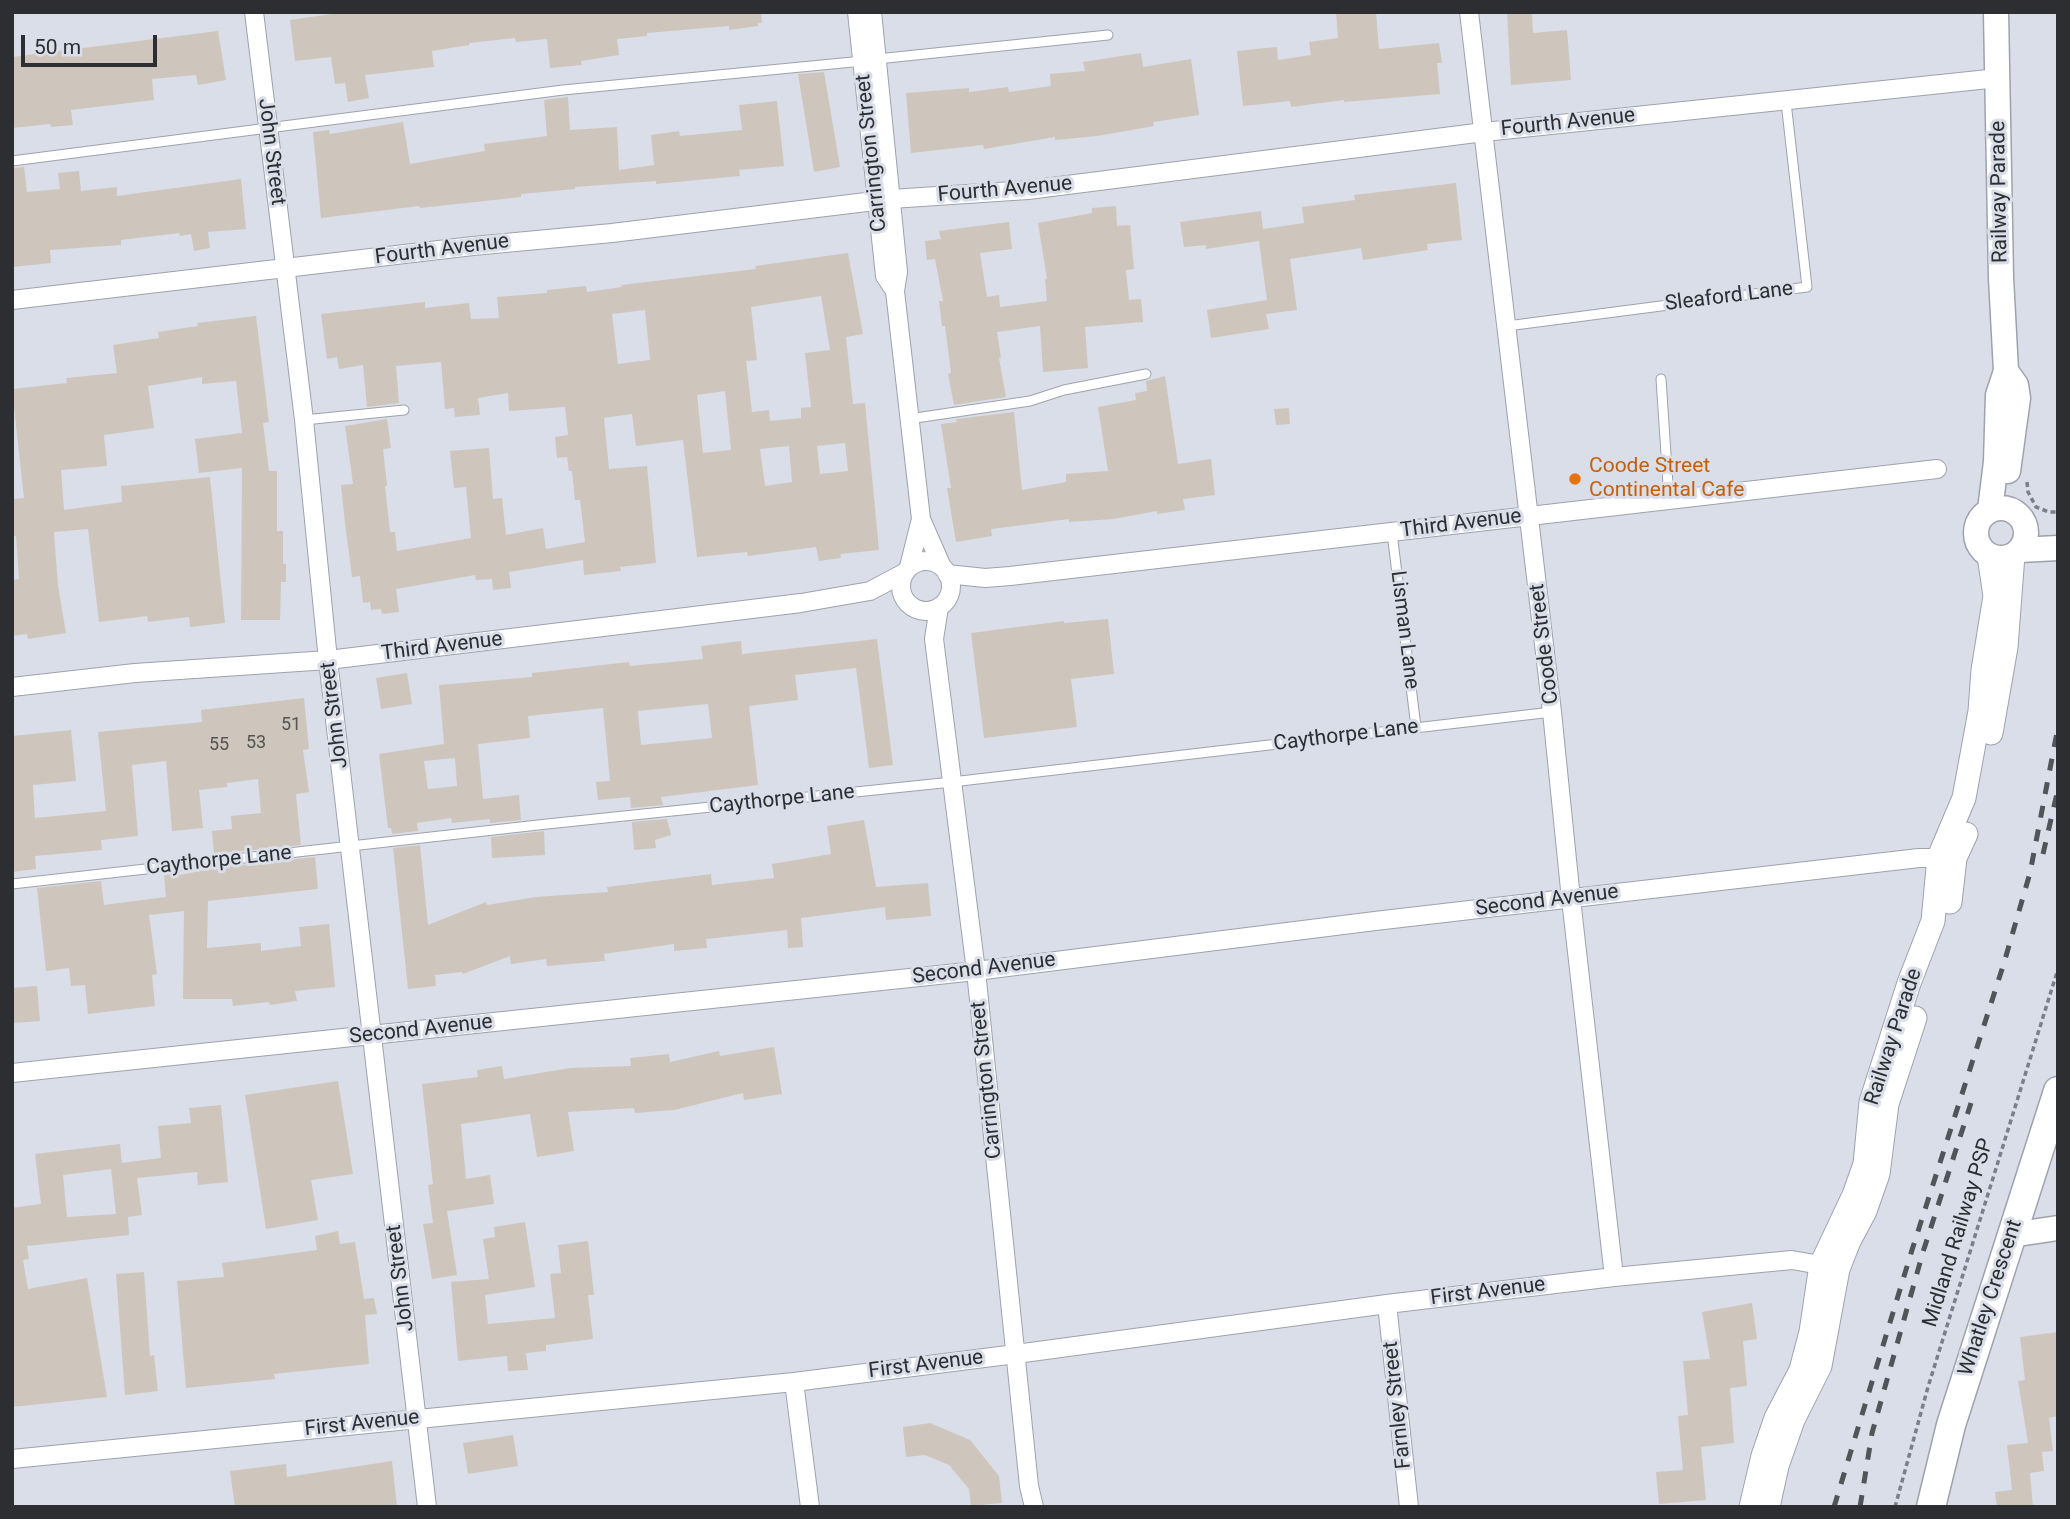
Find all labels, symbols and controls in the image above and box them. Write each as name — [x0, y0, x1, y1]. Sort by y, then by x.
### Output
scale bar — [24, 21, 161, 65]
text: 50 m — [34, 35, 81, 59]
street label: Carrington Street — [851, 73, 893, 233]
street label: John Street — [252, 97, 290, 207]
street label: Fourth Avenue — [1500, 103, 1636, 143]
street label: Railway Parade — [1986, 121, 2014, 263]
street label: Fourth Avenue — [937, 172, 1073, 208]
street label: Fourth Avenue — [374, 229, 510, 271]
street label: Sleaford Lane — [1664, 277, 1794, 317]
place label: Coode Street Continental Cafe — [1589, 454, 1744, 504]
marker: Coode Street Continental Cafe — [1567, 471, 1583, 487]
street label: Third Avenue — [1399, 504, 1523, 544]
street label: Lisman Lane — [1384, 569, 1424, 691]
street label: Coode Street — [1525, 582, 1565, 706]
street label: Third Avenue — [380, 627, 504, 667]
street label: John Street — [316, 660, 354, 770]
house number: 51 — [281, 714, 301, 736]
street label: Caythorpe Lane — [1272, 715, 1420, 757]
house number: 53 — [246, 732, 266, 754]
house number: 55 — [209, 734, 229, 756]
street label: Caythorpe Lane — [708, 780, 856, 820]
street label: Caythorpe Lane — [145, 841, 293, 881]
street label: Second Avenue — [1474, 880, 1620, 922]
street label: Second Avenue — [911, 948, 1057, 990]
street label: Railway Parade — [1860, 965, 1928, 1109]
street label: Carrington Street — [966, 1000, 1008, 1160]
street label: Second Avenue — [348, 1010, 494, 1050]
street label: Midland Railway PSP — [1918, 1136, 2000, 1330]
street label: Whatley Crescent — [1954, 1217, 2028, 1379]
street label: John Street — [382, 1223, 420, 1333]
street label: First Avenue — [1429, 1272, 1547, 1312]
street label: Farnley Street — [1379, 1340, 1417, 1470]
street label: First Avenue — [867, 1345, 985, 1385]
street label: First Avenue — [303, 1405, 421, 1443]

